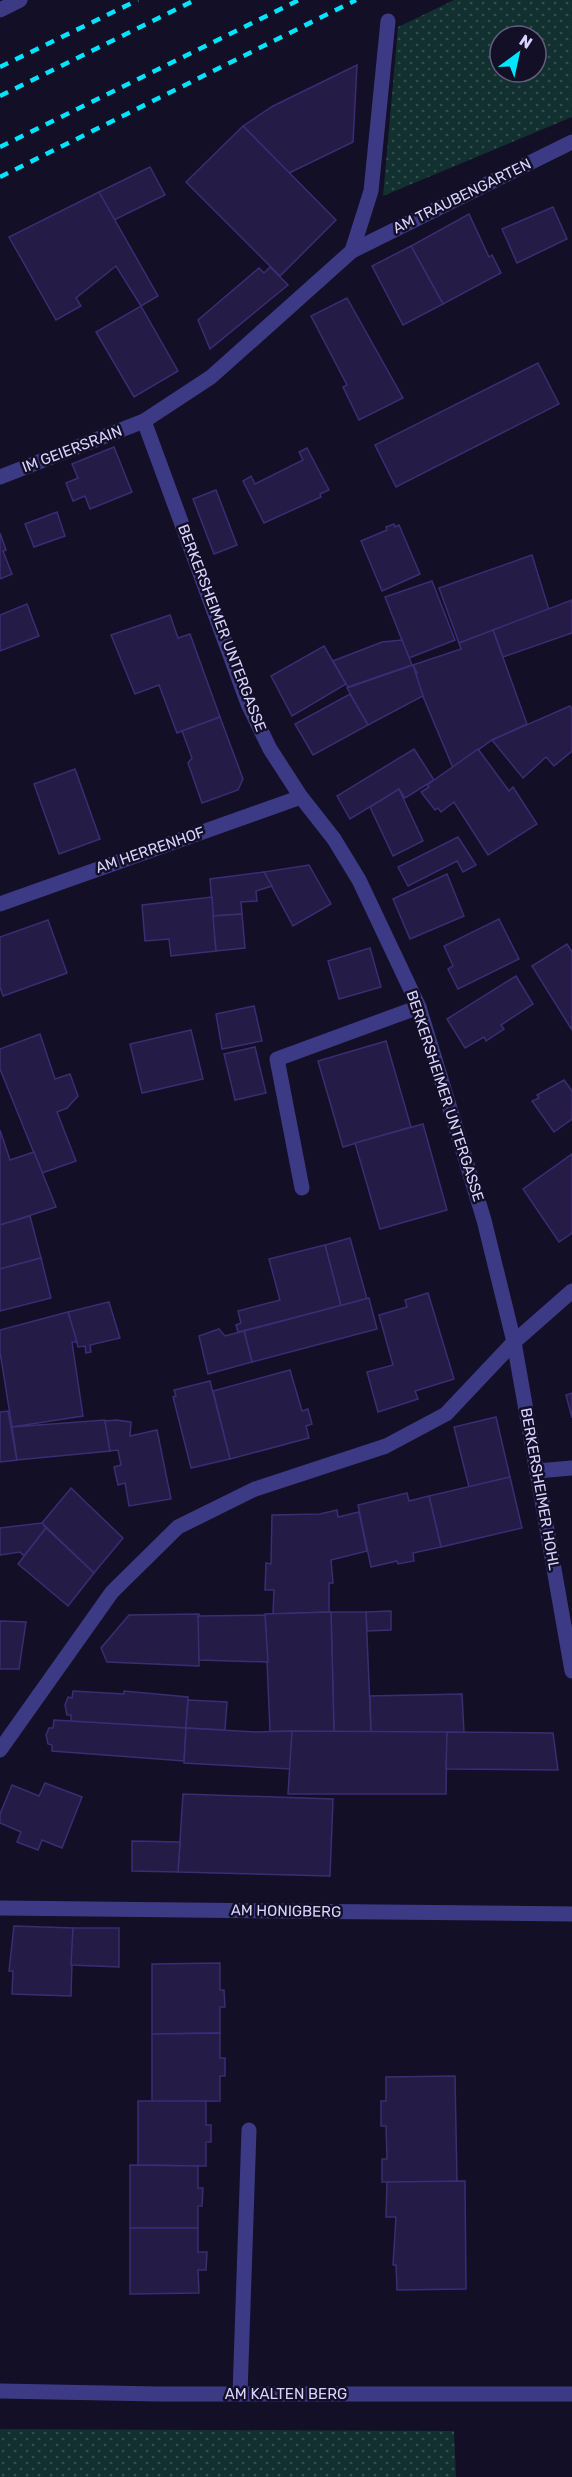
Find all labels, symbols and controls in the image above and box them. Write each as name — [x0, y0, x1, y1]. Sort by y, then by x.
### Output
north arrow — [488, 24, 548, 84]
text: N — [516, 31, 536, 53]
street label: AM TRAUBENGARTEN — [390, 155, 534, 237]
street label: IM GEIERSRAIN — [19, 422, 125, 476]
street label: BERKERSHEIMER UNTERGASSE — [174, 522, 270, 734]
street label: AM HERRENHOF — [93, 823, 207, 877]
street label: BERKERSHEIMER UNTERGASSE — [402, 988, 488, 1204]
street label: BERKERSHEIMER HOHL — [517, 1406, 563, 1572]
street label: AM HONIGBERG — [231, 1901, 341, 1921]
street label: AM KALTEN BERG — [225, 2385, 347, 2403]

